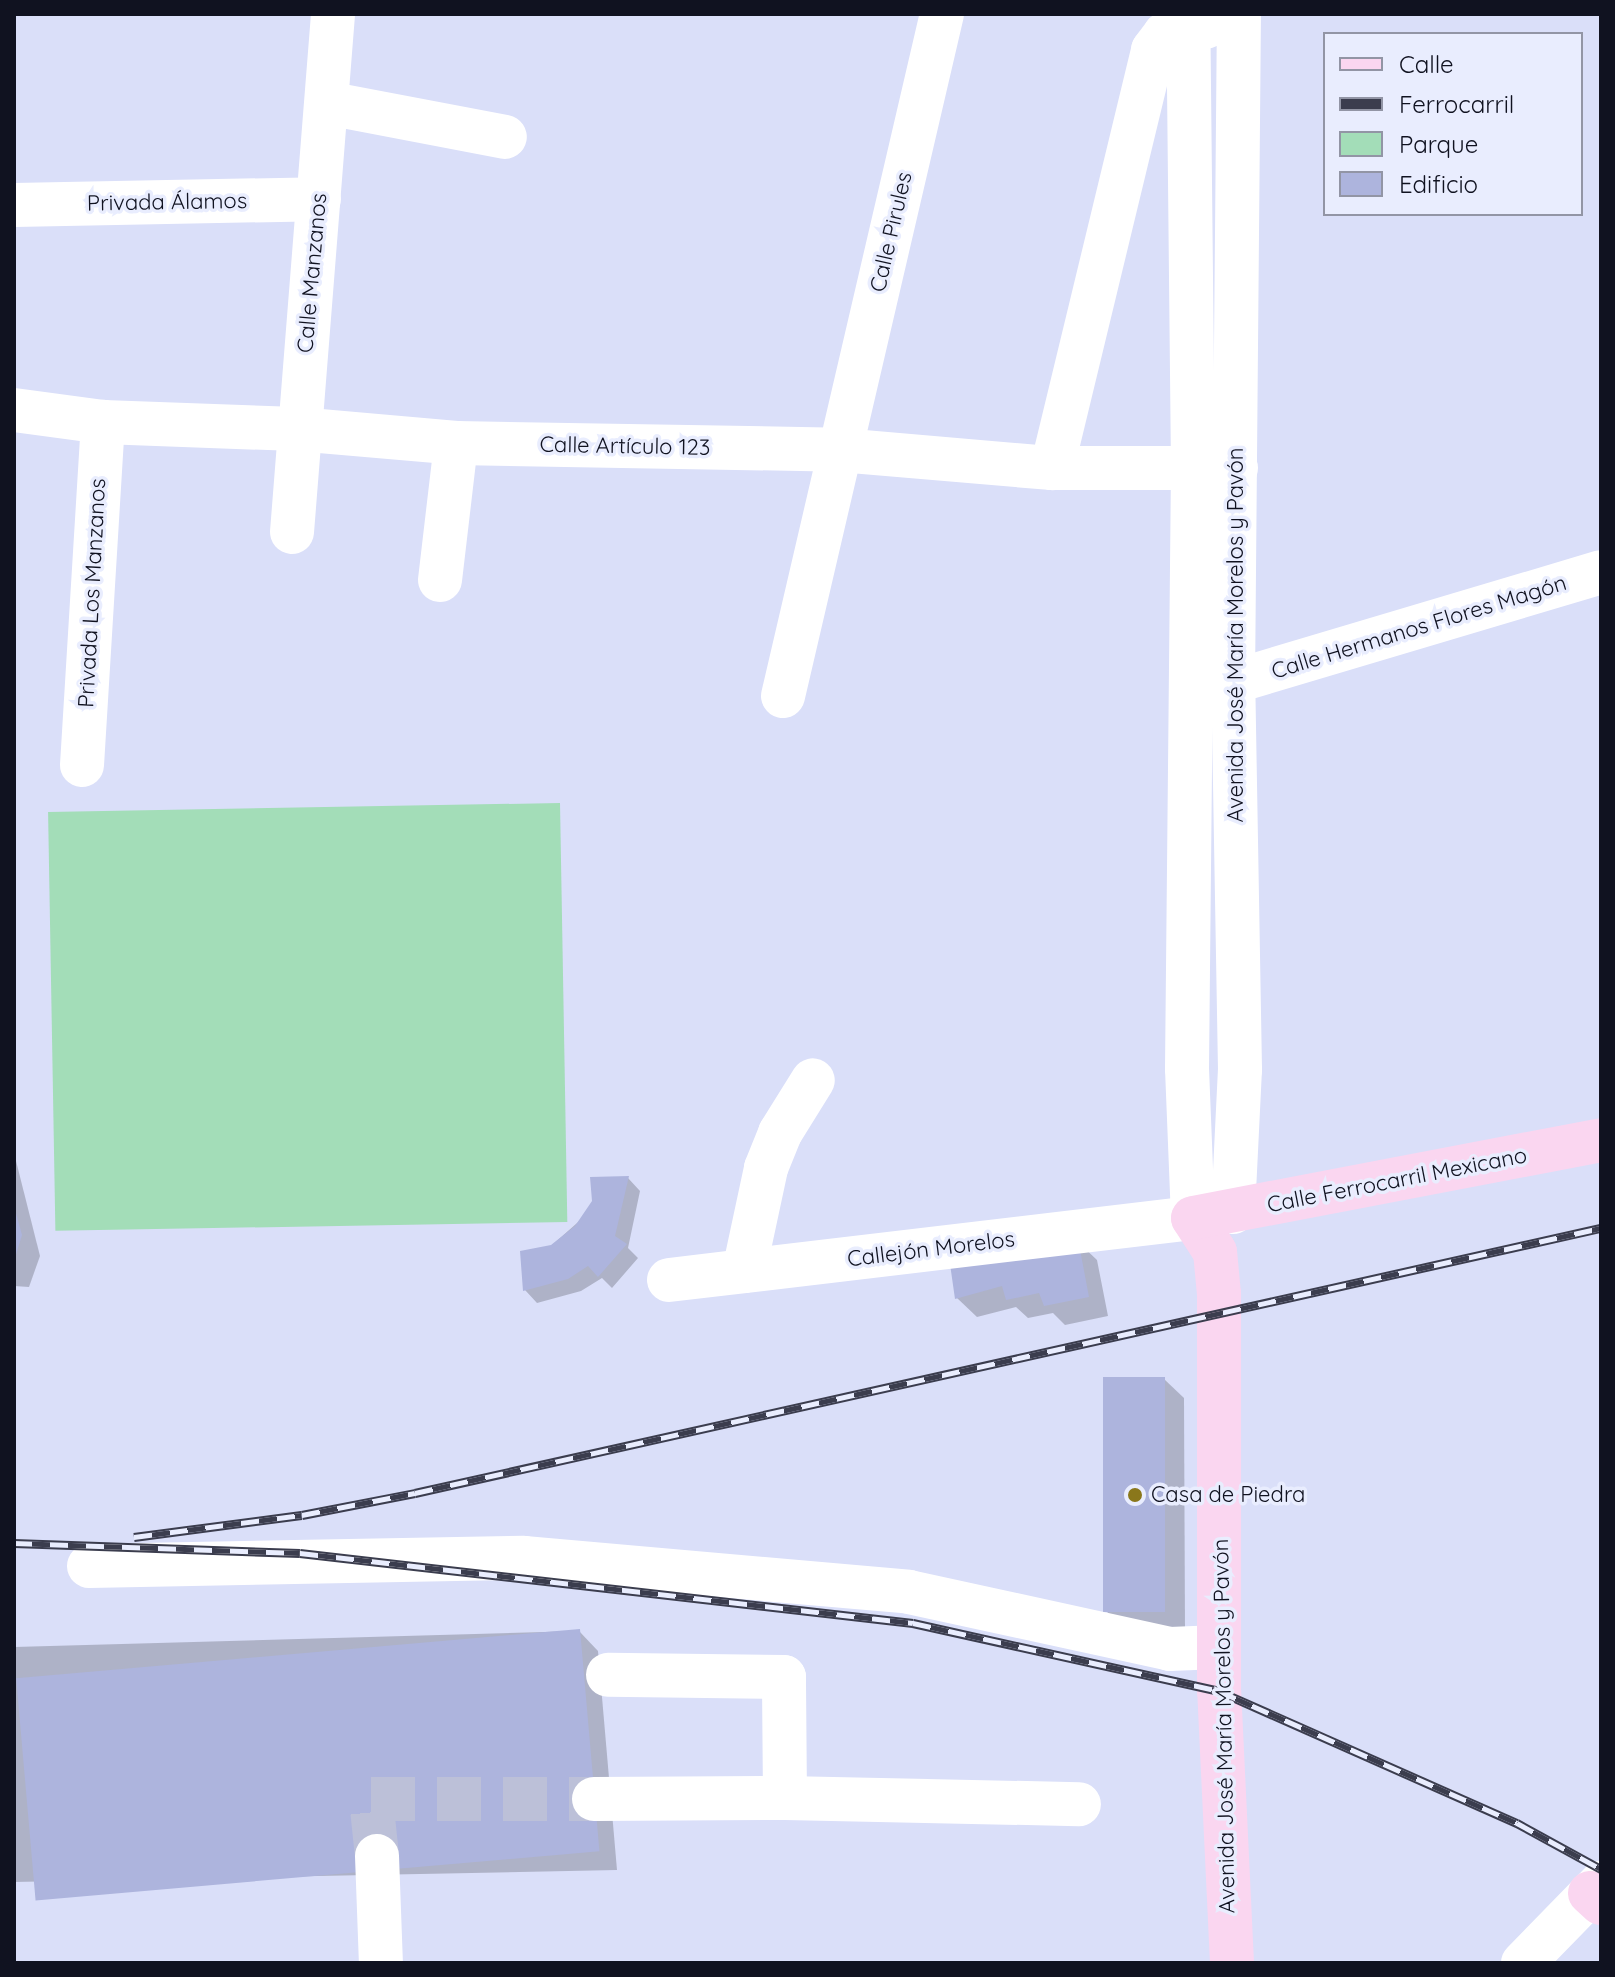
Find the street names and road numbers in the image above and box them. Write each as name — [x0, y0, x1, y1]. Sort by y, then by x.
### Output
street label: Calle Pirules — [864, 169, 918, 295]
street label: Privada Álamos — [87, 187, 247, 217]
street label: Calle Manzanos — [292, 192, 332, 354]
street label: Calle Artículo 123 — [539, 431, 711, 461]
street label: Avenida José María Morelos y Pavón — [1223, 448, 1249, 822]
street label: Privada Los Manzanos — [73, 478, 111, 708]
street label: Calle Hermanos Flores Magón — [1268, 569, 1570, 685]
street label: Calle Ferrocarril Mexicano — [1265, 1142, 1529, 1218]
street label: Callejón Morelos — [846, 1226, 1016, 1272]
street label: Avenida José María Morelos y Pavón — [1208, 1538, 1240, 1914]

